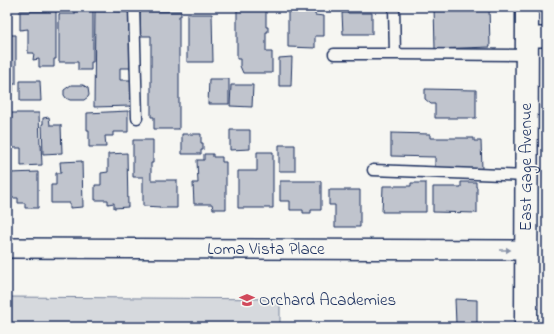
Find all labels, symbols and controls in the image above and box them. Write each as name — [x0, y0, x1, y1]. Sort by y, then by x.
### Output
street label: East Gage Avenue — [514, 102, 541, 231]
street label: Loma Vista Place — [207, 237, 325, 262]
one-way arrow — [499, 247, 512, 253]
place label: Orchard Academies — [259, 288, 396, 313]
school or university icon: Orchard Academies — [238, 291, 256, 309]

